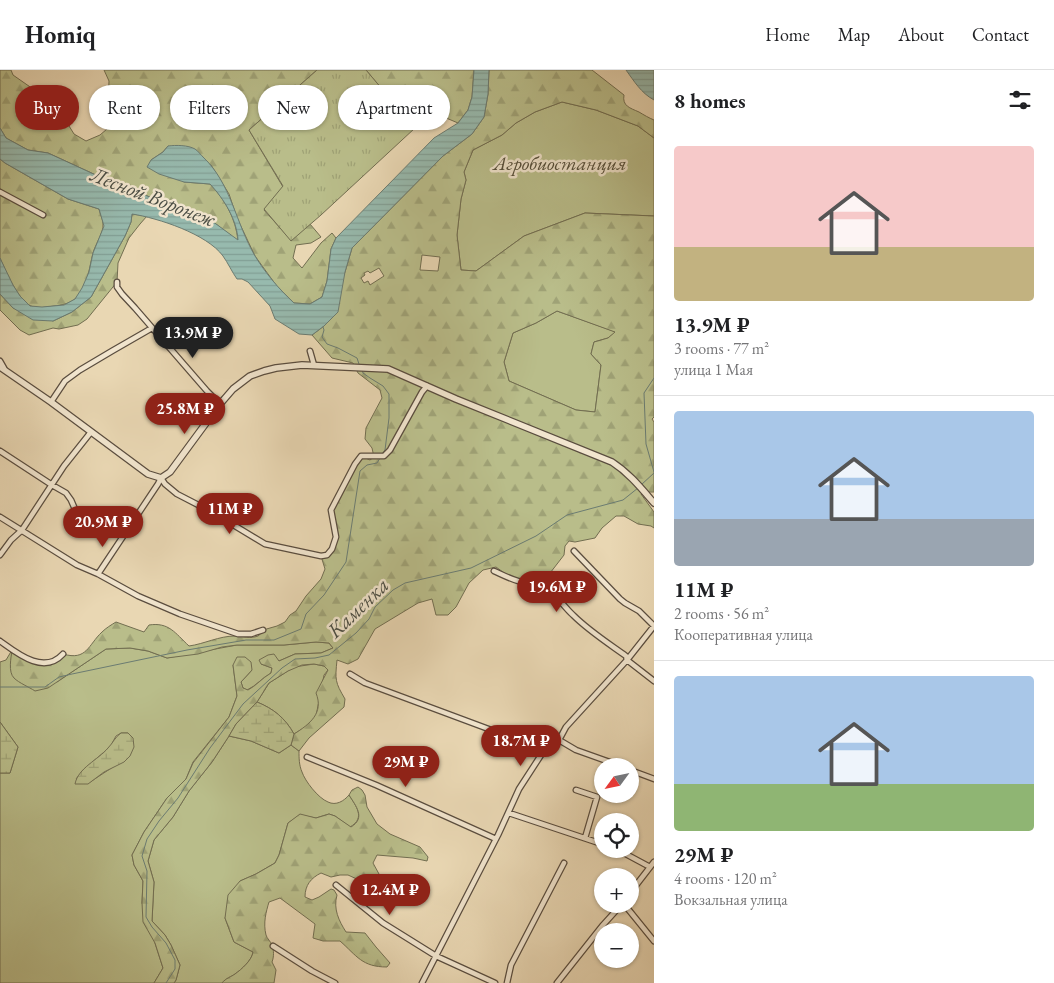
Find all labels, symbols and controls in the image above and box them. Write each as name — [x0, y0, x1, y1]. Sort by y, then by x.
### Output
text: Homiq — [25, 19, 96, 50]
text: Home — [765, 23, 810, 46]
text: Map — [838, 23, 870, 46]
text: About — [898, 23, 944, 46]
text: Contact — [972, 23, 1029, 46]
chip: Buy — [15, 85, 79, 130]
chip: Rent — [89, 85, 160, 130]
chip: Filters — [170, 85, 248, 130]
chip: New — [258, 85, 328, 130]
chip: Apartment — [338, 85, 450, 130]
icon: filters — [1006, 86, 1034, 114]
text: 8 homes — [674, 87, 746, 114]
park label: Агробиостанция — [491, 150, 627, 176]
water label: Лесной Воронеж — [86, 160, 220, 233]
icon: home — [809, 178, 899, 268]
text: 13.9M ₽ — [674, 311, 750, 338]
pin: 13.9M ₽ — [147, 316, 239, 359]
text: 13.9M ₽ — [164, 322, 222, 343]
text: 3 rooms · 77 m² — [674, 338, 769, 359]
text: улица 1 Мая — [674, 359, 753, 380]
pin: 25.8M ₽ — [139, 392, 231, 435]
text: 25.8M ₽ — [156, 398, 214, 419]
icon: home — [809, 444, 899, 534]
pin: 11M ₽ — [195, 492, 265, 535]
text: 11M ₽ — [207, 498, 253, 519]
pin: 20.9M ₽ — [57, 506, 149, 548]
text: 20.9M ₽ — [74, 511, 132, 532]
pin: 19.6M ₽ — [511, 570, 603, 613]
water label: Каменка — [320, 572, 394, 644]
text: 19.6M ₽ — [528, 576, 586, 597]
text: 11M ₽ — [674, 576, 733, 603]
text: 2 rooms · 56 m² — [674, 603, 769, 624]
text: Кооперативная улица — [674, 624, 813, 645]
icon: home — [809, 709, 899, 799]
pin: 18.7M ₽ — [475, 724, 567, 767]
text: 18.7M ₽ — [492, 730, 550, 751]
pin: 29M ₽ — [371, 746, 441, 788]
text: 29M ₽ — [383, 751, 429, 772]
north arrow — [594, 758, 639, 802]
map controls — [594, 758, 639, 968]
button: locate — [594, 813, 639, 858]
text: 29M ₽ — [674, 841, 733, 868]
button: + — [594, 868, 639, 913]
text: 4 rooms · 120 m² — [674, 868, 777, 889]
pin: 12.4M ₽ — [344, 874, 436, 916]
text: 12.4M ₽ — [361, 879, 419, 900]
text: Вокзальная улица — [674, 889, 788, 910]
button: − — [594, 923, 639, 968]

